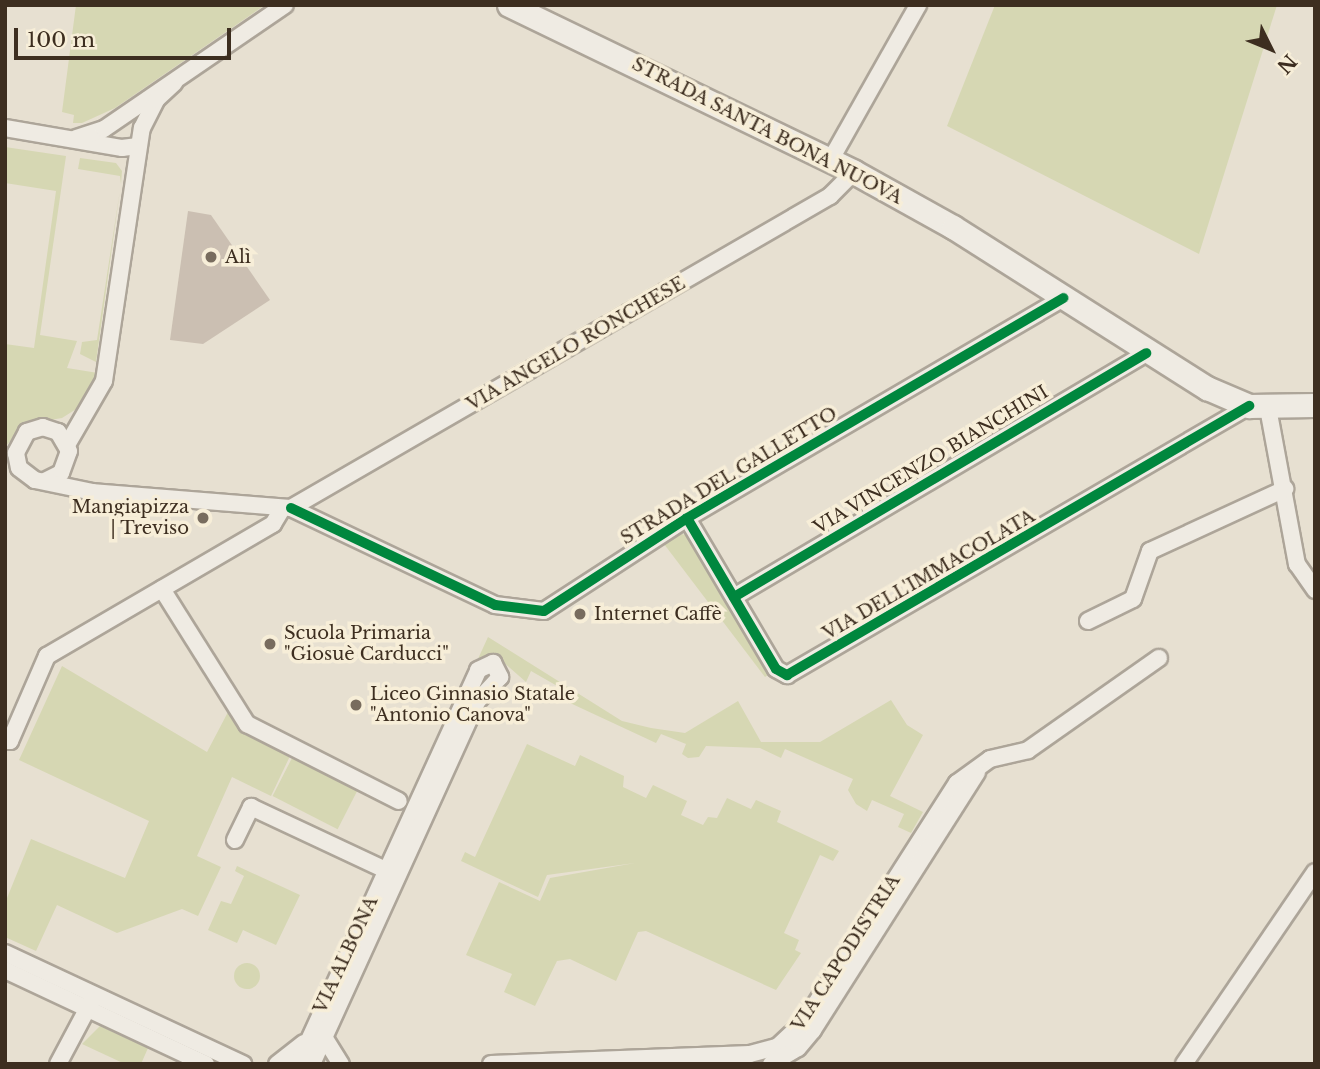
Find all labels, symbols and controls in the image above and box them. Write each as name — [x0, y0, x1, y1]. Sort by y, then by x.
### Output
scale bar — [18, 14, 234, 58]
north arrow — [1236, 14, 1306, 84]
text: 100 m — [27, 27, 95, 53]
text: N — [1272, 49, 1301, 78]
street label: STRADA SANTA BONA NUOVA — [627, 53, 907, 209]
place label: Alì — [225, 246, 251, 268]
marker: Alì — [203, 249, 219, 265]
street label: VIA ANGELO RONCHESE — [462, 272, 690, 416]
street label: VIA VINCENZO BIANCHINI — [809, 381, 1053, 539]
street label: STRADA DEL GALLETTO — [616, 402, 842, 550]
place label: Mangiapizza | Treviso — [72, 497, 189, 540]
street label: VIA DELL'IMMACOLATA — [819, 505, 1039, 645]
marker: Mangiapizza | Treviso — [195, 510, 211, 526]
place label: Internet Caffè — [594, 603, 722, 625]
marker: Internet Caffè — [572, 606, 588, 622]
place label: Scuola Primaria "Giosuè Carducci" — [284, 623, 449, 666]
marker: Scuola Primaria "Giosuè Carducci" — [262, 636, 278, 652]
place label: Liceo Ginnasio Statale "Antonio Canova" — [370, 684, 575, 726]
marker: Liceo Ginnasio Statale "Antonio Canova" — [348, 697, 364, 713]
street label: VIA CAPODISTRIA — [787, 870, 905, 1036]
street label: VIA ALBONA — [309, 892, 383, 1018]

